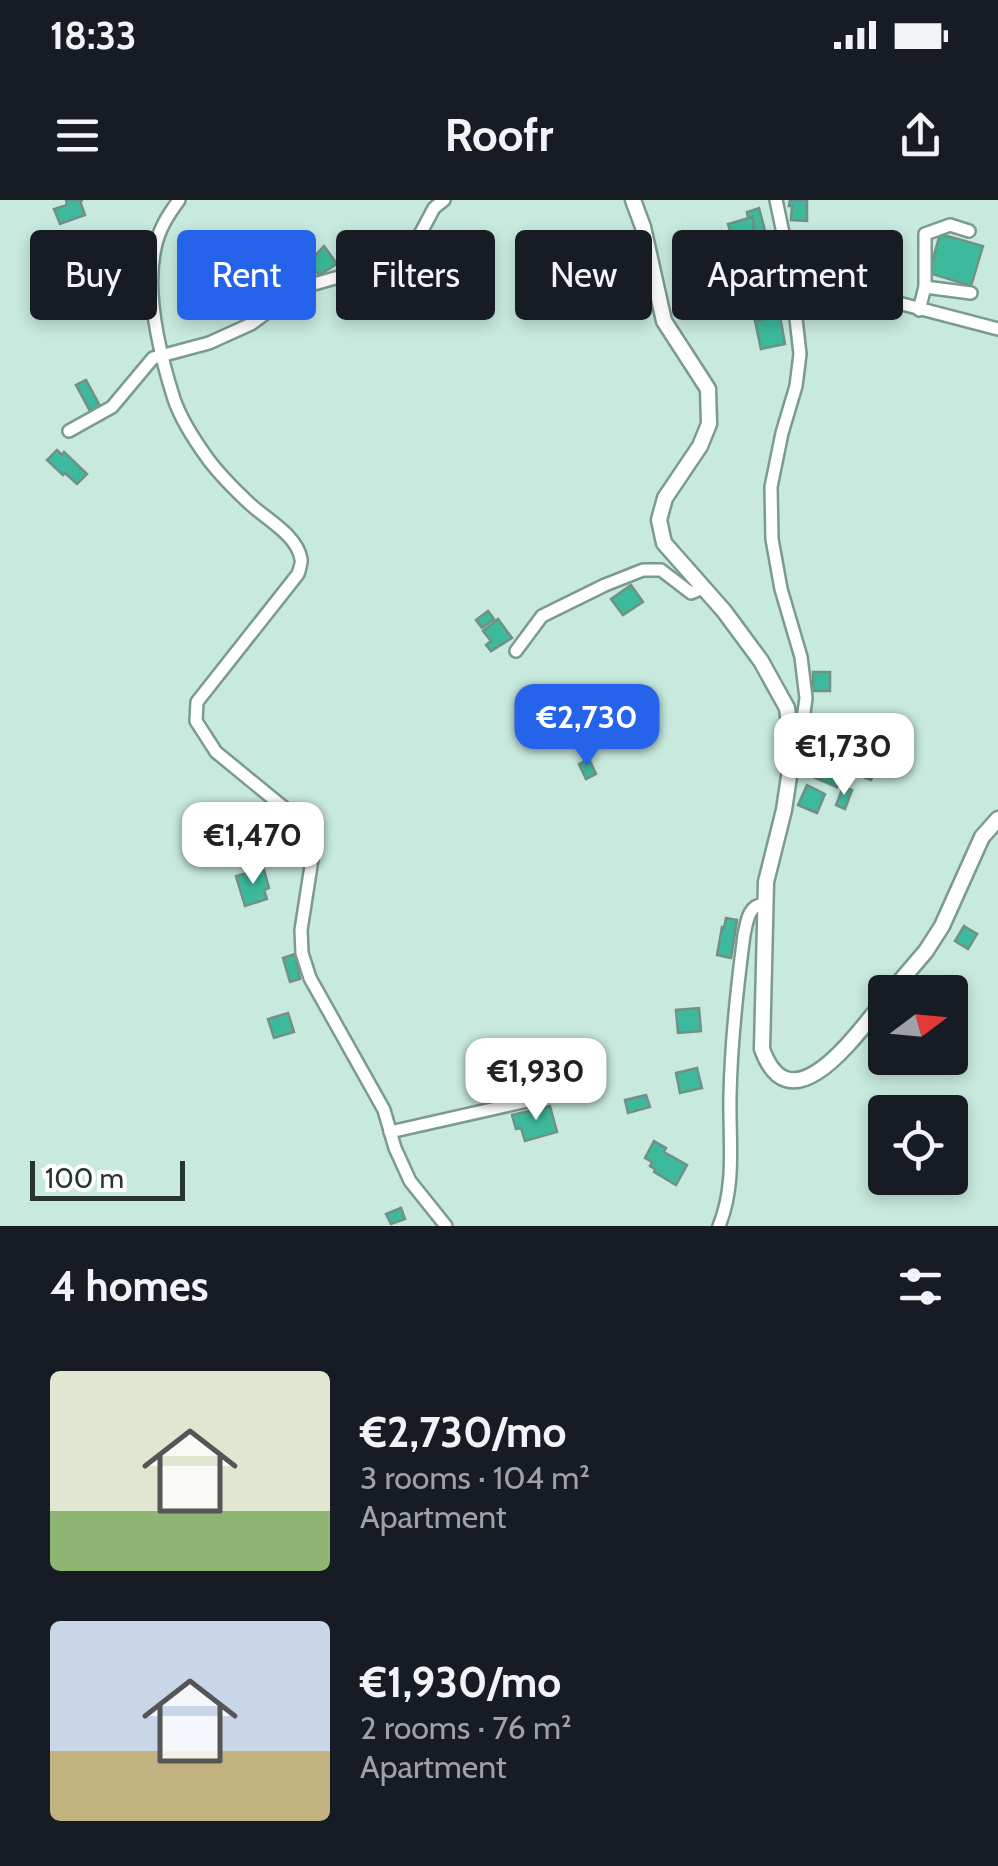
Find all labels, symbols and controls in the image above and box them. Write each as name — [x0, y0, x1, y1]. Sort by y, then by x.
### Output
text: 18:33 — [50, 12, 136, 59]
icon: menu — [50, 108, 105, 163]
text: Roofr — [445, 108, 553, 162]
icon: share — [893, 108, 948, 163]
chip: Buy — [30, 230, 157, 320]
chip: Rent — [177, 230, 316, 320]
chip: Filters — [336, 230, 495, 320]
chip: New — [515, 230, 652, 320]
chip: Apartment — [672, 230, 903, 320]
pin: €2,730 — [506, 684, 668, 769]
text: €2,730 — [536, 697, 638, 736]
pin: €1,730 — [763, 713, 925, 798]
text: €1,730 — [796, 726, 892, 765]
pin: €1,470 — [172, 802, 334, 887]
text: €1,470 — [204, 815, 302, 854]
north arrow — [868, 975, 968, 1075]
map controls — [868, 975, 968, 1195]
pin: €1,930 — [455, 1038, 617, 1123]
text: €1,930 — [487, 1051, 585, 1090]
button: locate — [868, 1095, 968, 1195]
scale bar — [30, 1156, 185, 1200]
text: 100 m — [45, 1161, 124, 1195]
icon: filters — [893, 1259, 948, 1314]
text: 4 homes — [50, 1260, 209, 1312]
text: €2,730/mo — [360, 1406, 566, 1458]
icon: home — [130, 1411, 250, 1531]
text: 3 rooms · 104 m² — [360, 1458, 590, 1497]
text: Apartment — [360, 1497, 507, 1536]
text: €1,930/mo — [360, 1656, 561, 1708]
icon: home — [130, 1661, 250, 1781]
text: 2 rooms · 76 m² — [360, 1708, 572, 1747]
text: Apartment — [360, 1747, 507, 1786]

